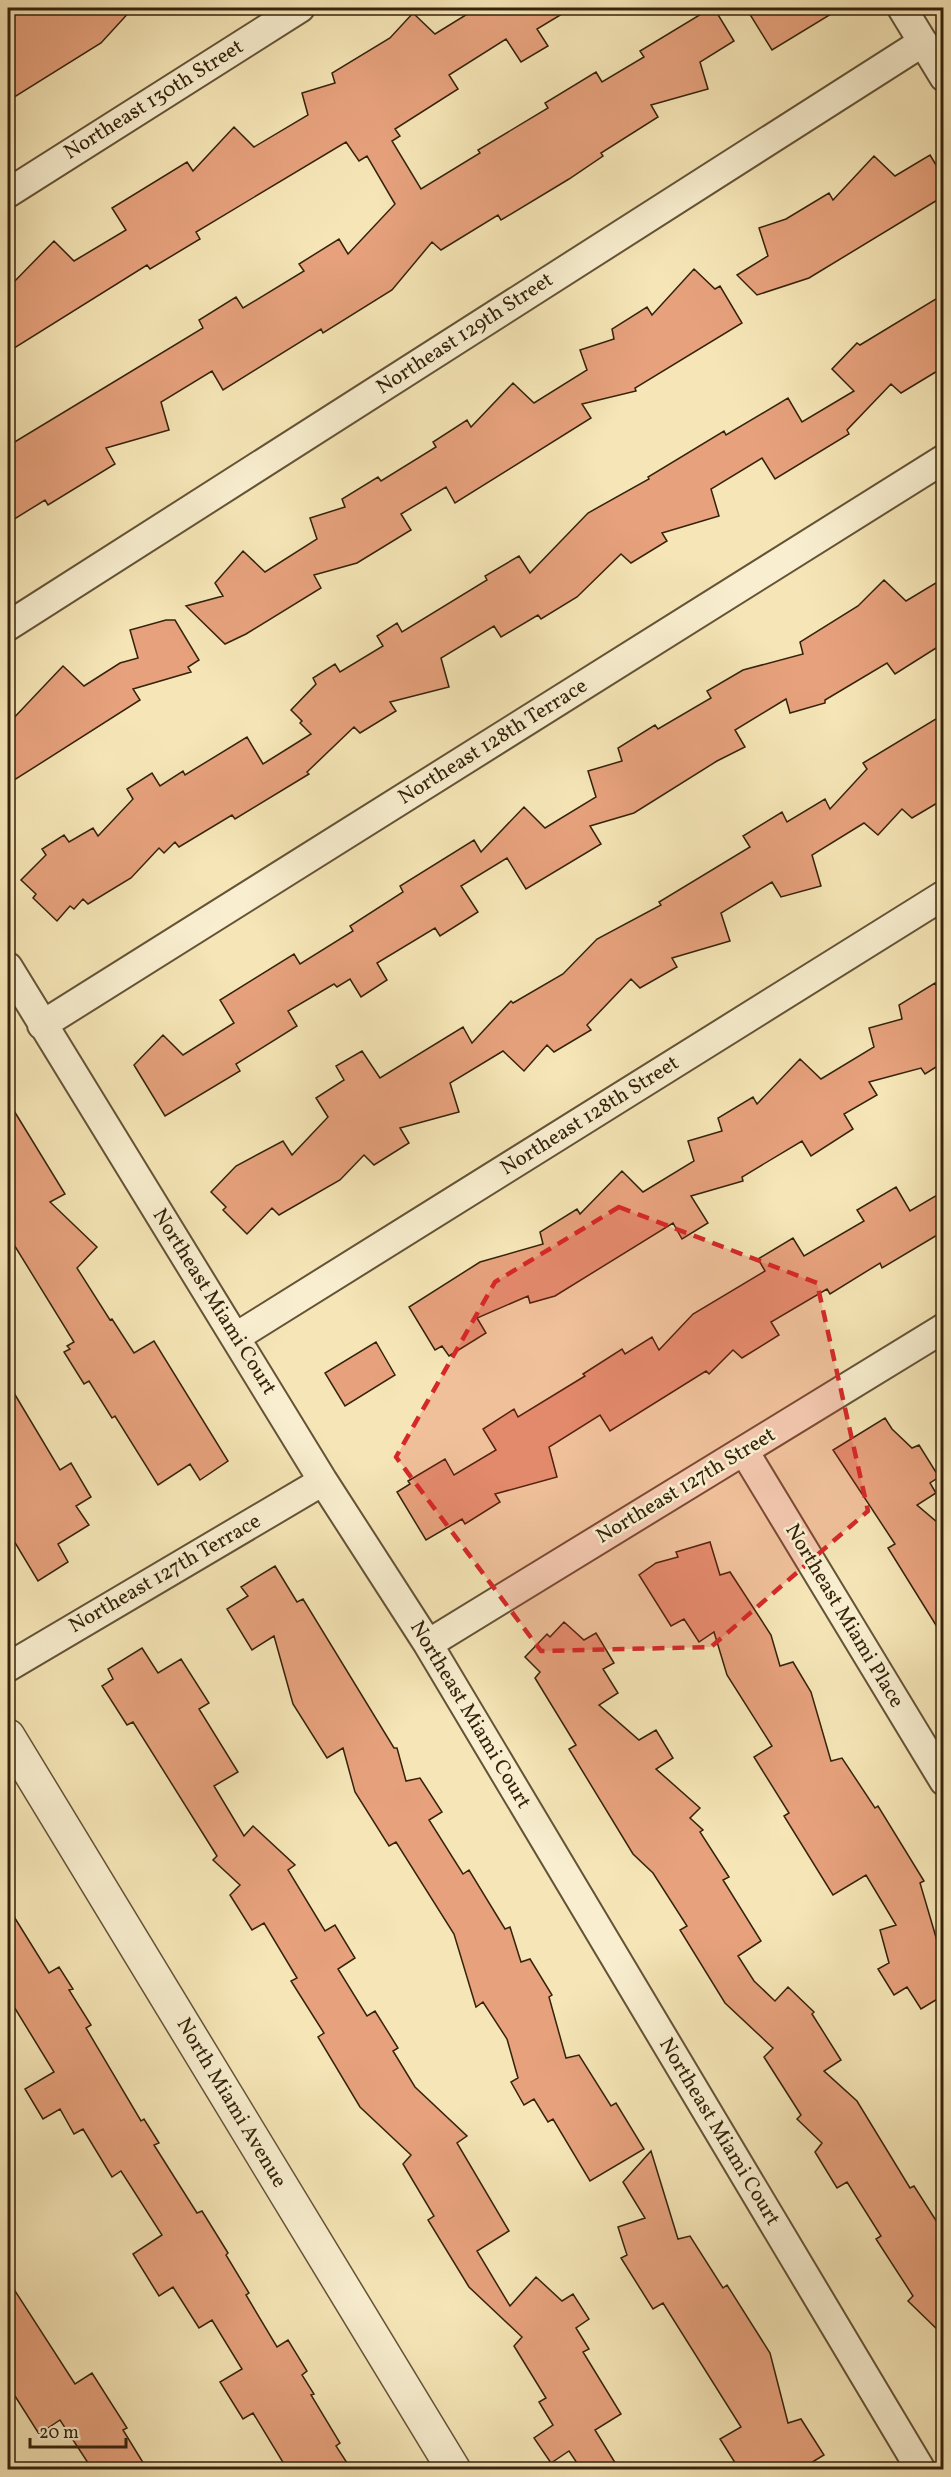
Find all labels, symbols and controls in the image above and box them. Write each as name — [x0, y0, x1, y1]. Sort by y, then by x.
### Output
street label: Northeast 130th Street — [59, 33, 249, 167]
street label: Northeast 129th Street — [371, 266, 559, 402]
street label: Northeast 128th Terrace — [393, 672, 593, 812]
street label: Northeast 128th Street — [495, 1049, 685, 1183]
street label: Northeast Miami Court — [145, 1203, 283, 1401]
street label: Northeast 127th Street — [591, 1421, 781, 1551]
street label: Northeast 127th Terrace — [64, 1507, 266, 1641]
street label: Northeast Miami Place — [777, 1518, 911, 1714]
street label: Northeast Miami Court — [402, 1615, 538, 1815]
street label: North Miami Avenue — [169, 2012, 293, 2194]
street label: Northeast Miami Court — [651, 2032, 787, 2232]
scale bar — [30, 2411, 126, 2449]
text: 20 m — [39, 2421, 79, 2446]

